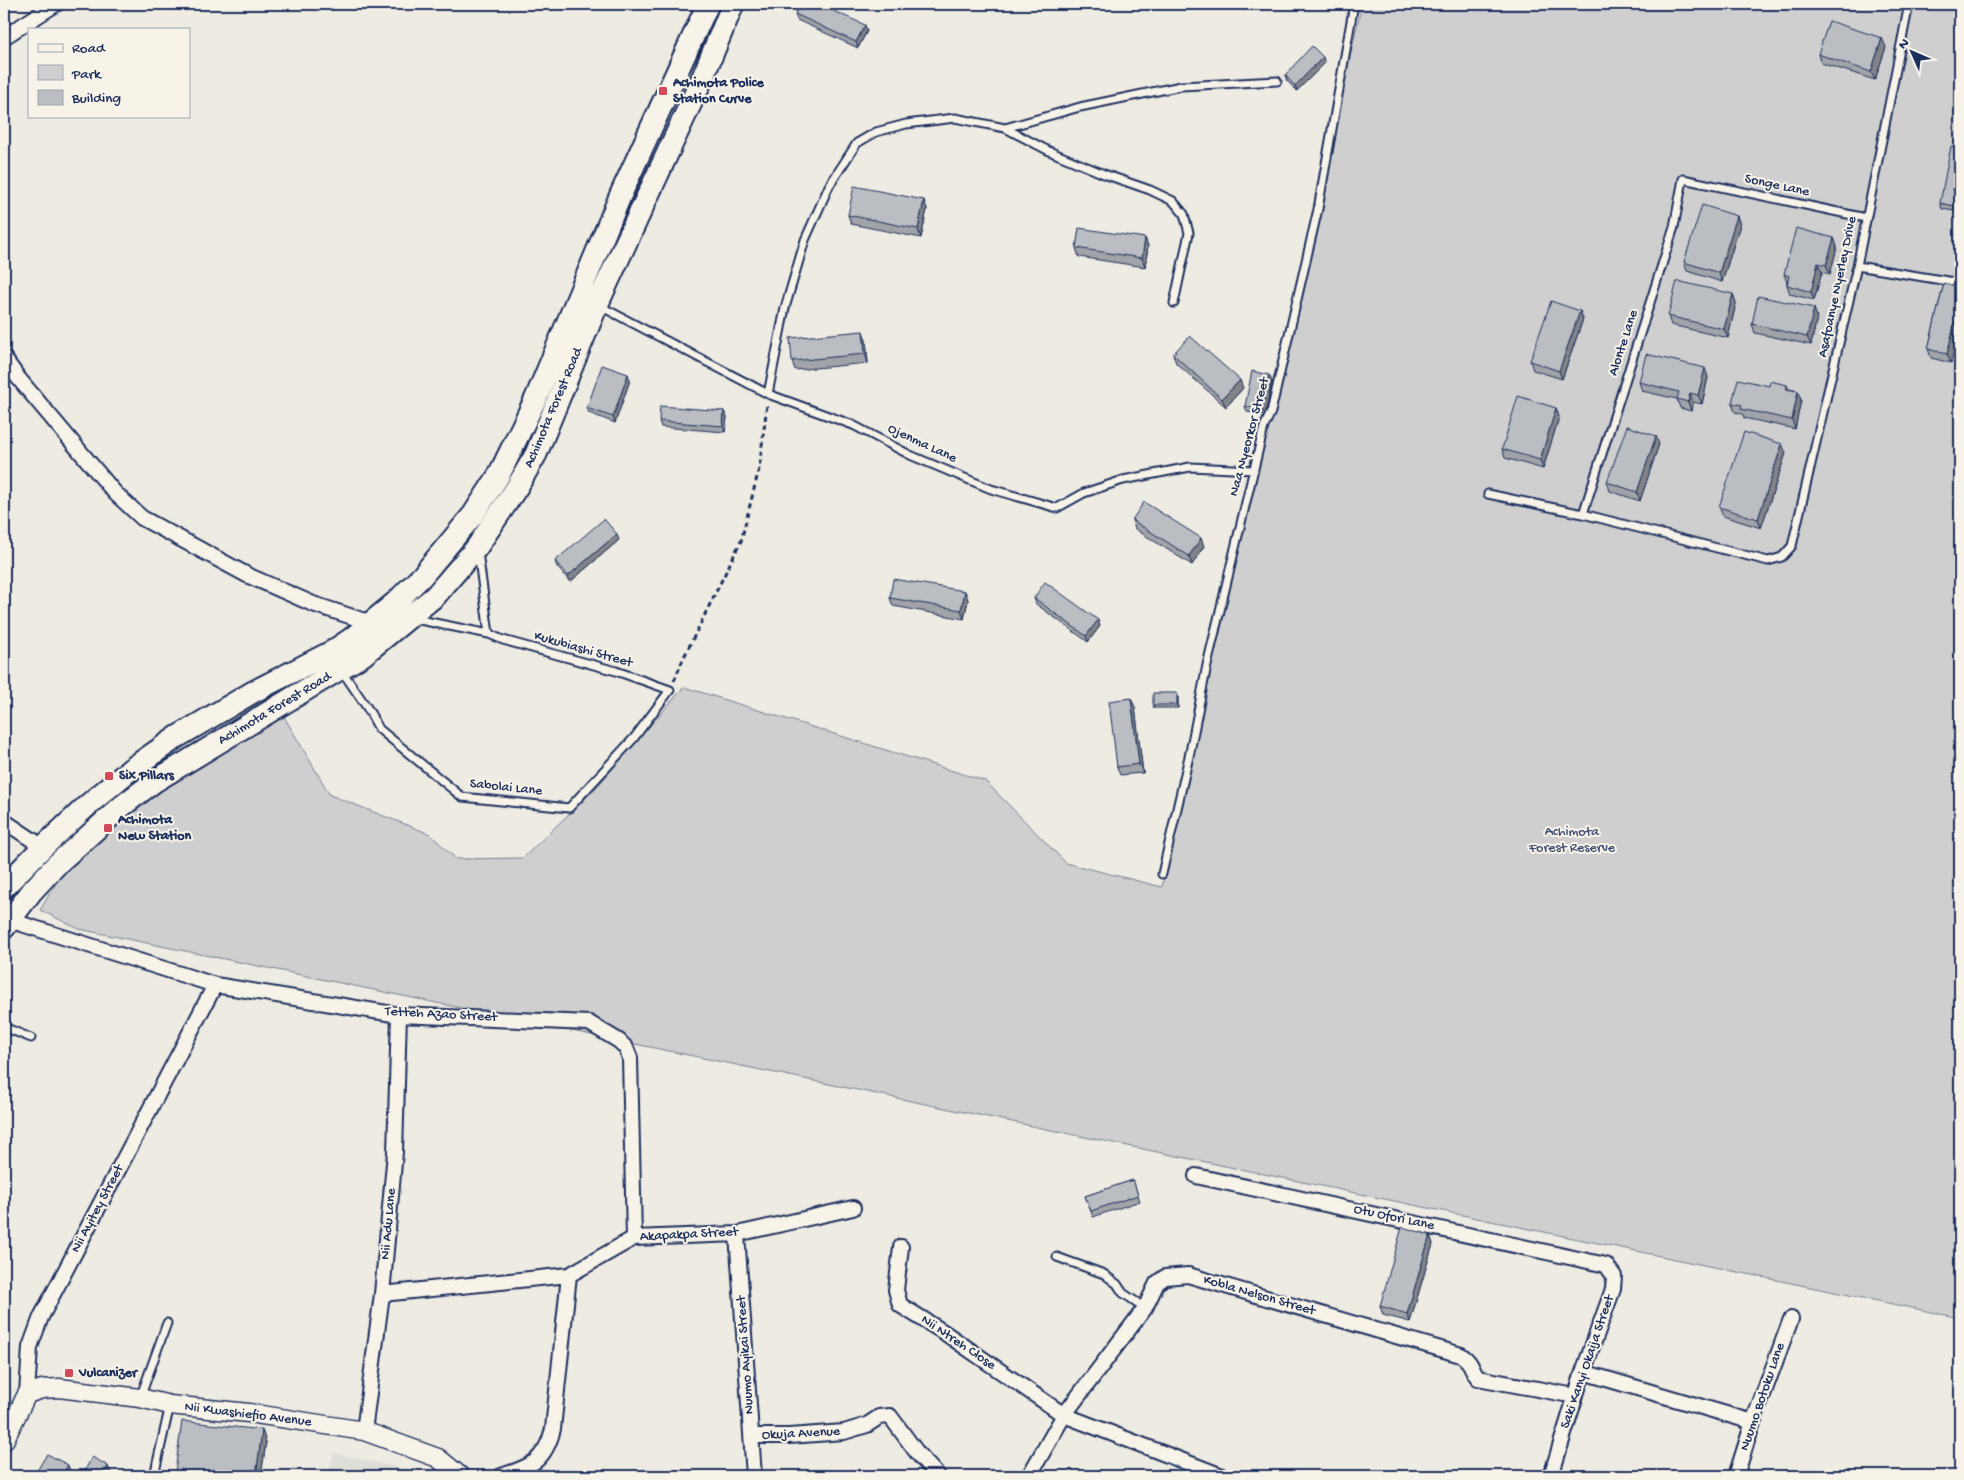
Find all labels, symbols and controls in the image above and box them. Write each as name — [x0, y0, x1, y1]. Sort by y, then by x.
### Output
legend — [28, 28, 190, 118]
north arrow — [1886, 28, 1936, 78]
text: N — [1895, 35, 1914, 54]
text: Road — [72, 40, 106, 58]
text: Park — [71, 66, 102, 84]
place label: Achimota Police Station Curve — [672, 75, 764, 108]
marker: Achimota Police Station Curve — [657, 85, 669, 97]
text: Building — [71, 90, 121, 108]
street label: Songe Lane — [1743, 171, 1812, 201]
street label: Asafoanye Nyerley Drive — [1815, 214, 1861, 359]
street label: Alonte Lane — [1605, 307, 1643, 378]
street label: Achimota Forest Road — [521, 344, 588, 471]
street label: Naa Nyeorkor Street — [1226, 374, 1274, 498]
street label: Ojenma Lane — [885, 421, 960, 468]
street label: Kukubiashi Street — [532, 628, 635, 673]
street label: Achimota Forest Road — [215, 668, 336, 749]
place label: Six Pillars — [119, 768, 175, 785]
marker: Six Pillars — [103, 770, 115, 782]
street label: Sabolai Lane — [469, 776, 544, 800]
place label: Achimota New Station — [117, 812, 192, 845]
marker: Achimota New Station — [102, 822, 114, 834]
park label: Achimota Forest Reserve — [1528, 824, 1616, 857]
street label: Tetteh Azao Street — [384, 1004, 499, 1026]
street label: Nii Ayitey Street — [68, 1161, 129, 1256]
street label: Nii Adu Lane — [377, 1187, 401, 1260]
street label: Otu Ofori Lane — [1352, 1201, 1437, 1235]
street label: Akapakpa Street — [639, 1224, 740, 1246]
street label: Kobla Nelson Street — [1201, 1272, 1318, 1320]
street label: Saki Kanyi Okaija Street — [1557, 1292, 1619, 1431]
street label: Nuumo Ayikai Street — [733, 1294, 759, 1415]
street label: Nii Ntreh Close — [917, 1312, 999, 1375]
street label: Nuumo Botoku Lane — [1737, 1340, 1790, 1453]
place label: Vulcanizer — [78, 1365, 139, 1382]
marker: Vulcanizer — [63, 1367, 75, 1379]
street label: Nii Kwashiefio Avenue — [184, 1399, 313, 1431]
street label: Okuja Avenue — [761, 1423, 841, 1445]

